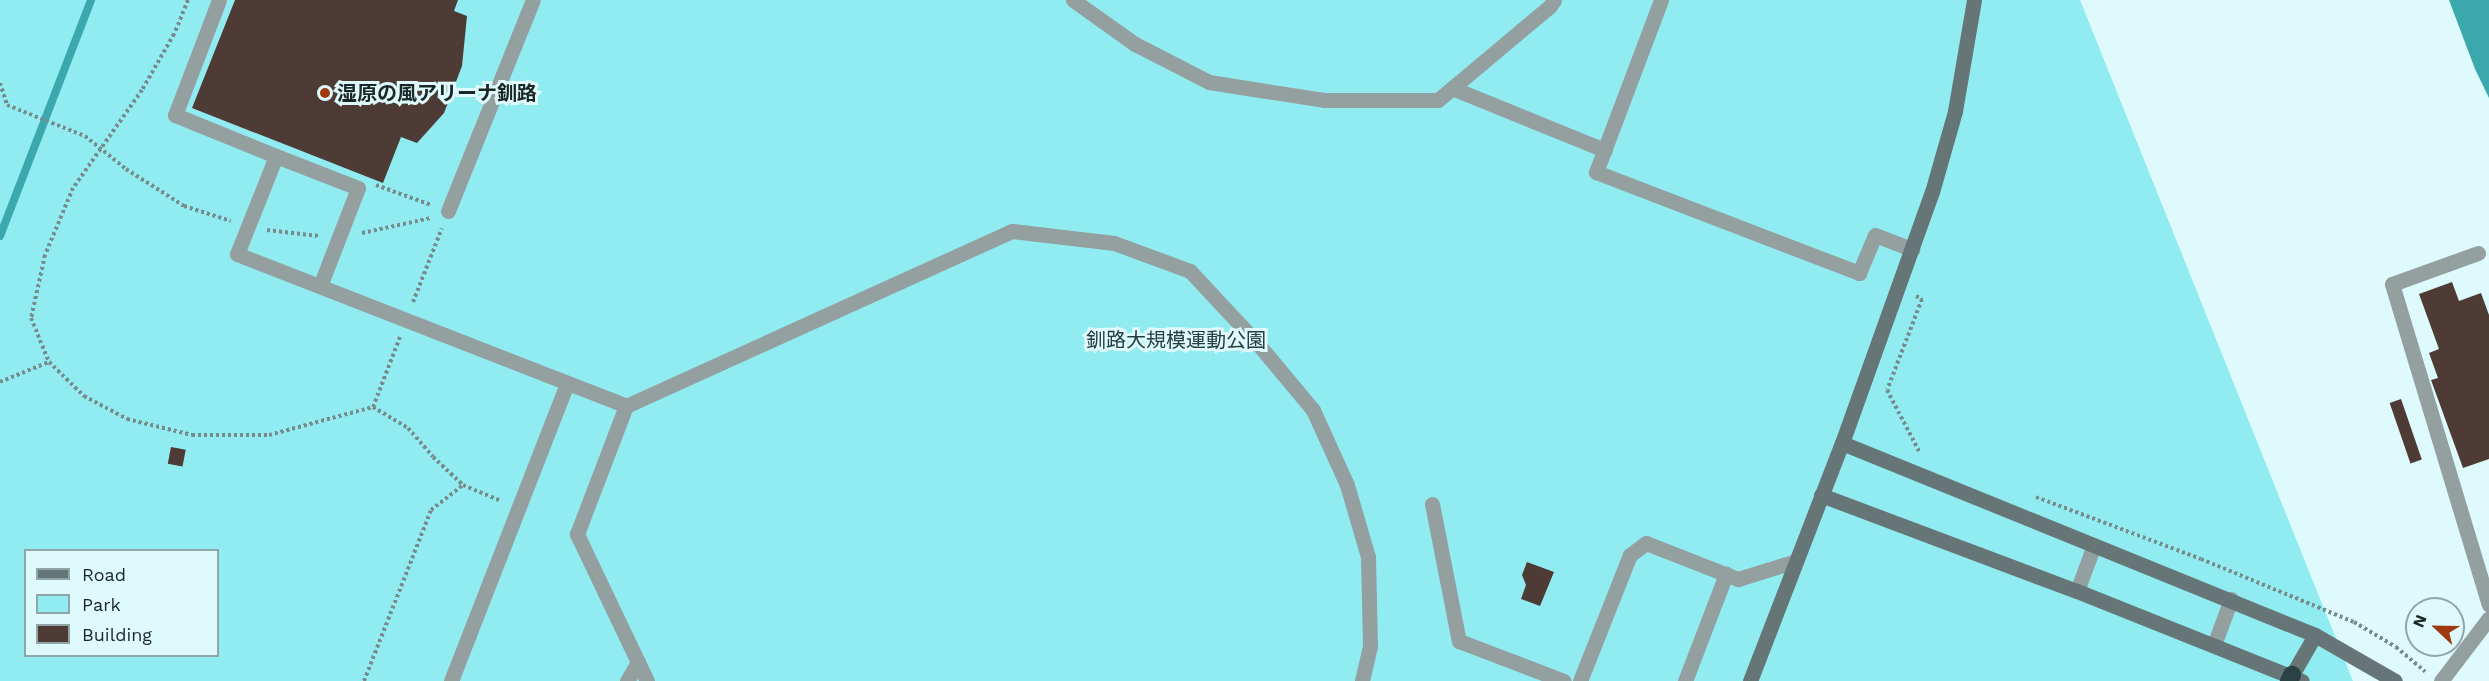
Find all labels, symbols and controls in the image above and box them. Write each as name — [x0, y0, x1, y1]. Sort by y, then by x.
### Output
place label: 湿原の風アリーナ釧路 — [337, 81, 537, 105]
marker: 湿原の風アリーナ釧路 — [318, 86, 332, 100]
park label: 釧路大規模運動公園 — [1086, 328, 1266, 352]
legend — [24, 549, 219, 657]
text: Road — [82, 564, 126, 585]
text: Park — [82, 594, 121, 615]
north arrow — [2405, 597, 2465, 657]
text: N — [2409, 612, 2431, 630]
text: Building — [82, 624, 152, 645]

